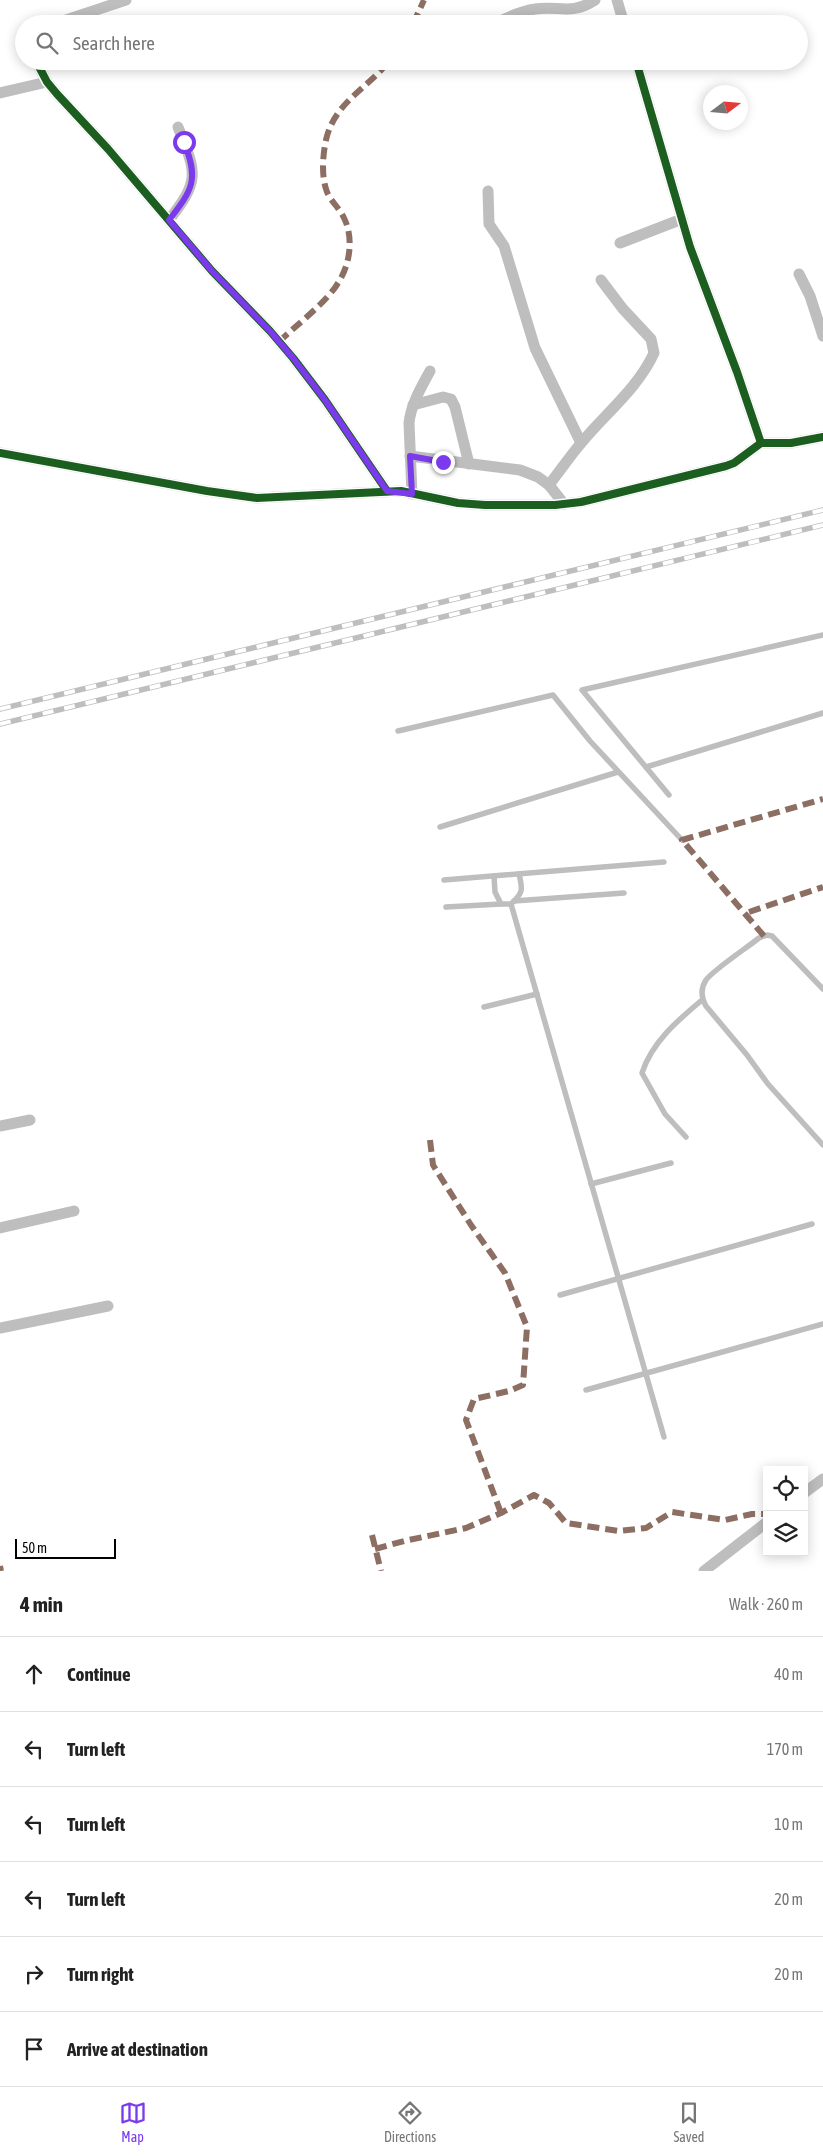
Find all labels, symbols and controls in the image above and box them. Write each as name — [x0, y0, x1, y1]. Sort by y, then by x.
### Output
search box — [15, 15, 808, 70]
icon: search — [33, 29, 61, 57]
text: Search here — [73, 32, 155, 54]
north arrow — [703, 85, 748, 130]
route start — [173, 131, 196, 154]
route end — [432, 451, 455, 474]
map controls — [763, 1466, 808, 1556]
button: locate — [763, 1466, 808, 1511]
button: layers — [763, 1511, 808, 1556]
scale bar — [15, 1536, 116, 1559]
text: 50 m — [22, 1540, 47, 1556]
text: 4 min — [20, 1592, 63, 1616]
text: Walk · 260 m — [729, 1595, 803, 1613]
icon: ahead — [20, 1660, 48, 1688]
text: Continue — [67, 1663, 131, 1685]
text: 40 m — [774, 1665, 803, 1683]
icon: left — [20, 1735, 48, 1763]
text: Turn left — [67, 1738, 125, 1760]
text: 170 m — [767, 1740, 803, 1758]
icon: left — [20, 1810, 48, 1838]
text: Turn left — [67, 1813, 125, 1835]
text: 10 m — [774, 1815, 803, 1833]
icon: left — [20, 1885, 48, 1913]
text: Turn left — [67, 1888, 125, 1910]
text: 20 m — [774, 1890, 803, 1908]
icon: right — [20, 1960, 48, 1988]
text: Turn right — [67, 1963, 134, 1985]
text: 20 m — [774, 1965, 803, 1983]
icon: arrive — [20, 2035, 48, 2063]
text: Arrive at destination — [67, 2038, 208, 2060]
tab: Map — [119, 2099, 147, 2145]
tab: Directions — [384, 2099, 436, 2145]
tab: Saved — [673, 2099, 704, 2145]

